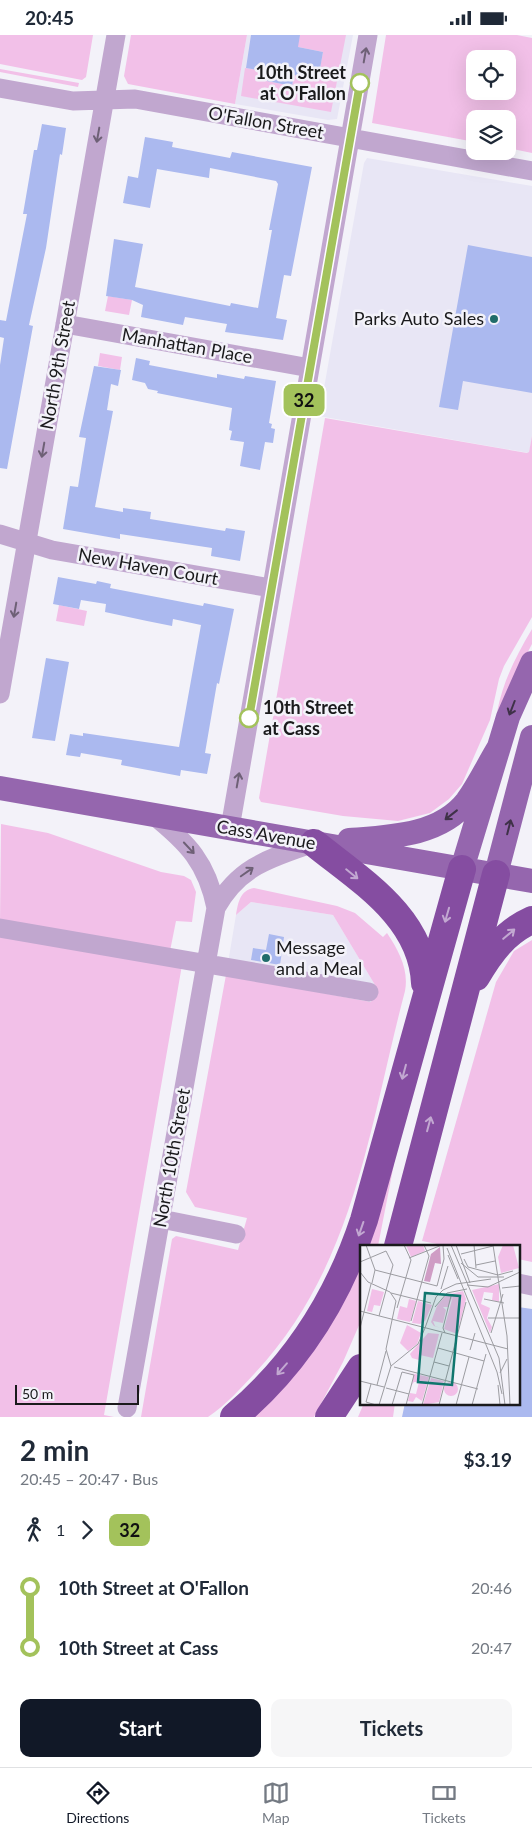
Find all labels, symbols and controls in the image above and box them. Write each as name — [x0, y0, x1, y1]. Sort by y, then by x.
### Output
text: 20:45 — [25, 6, 74, 29]
one-way arrow — [360, 48, 370, 64]
map controls — [466, 50, 516, 160]
button: locate — [466, 50, 516, 100]
place label: 10th Street at O'Fallon — [255, 61, 346, 104]
marker: 10th Street at O'Fallon — [350, 73, 370, 93]
street label: O'Fallon Street — [207, 101, 326, 143]
button: layers — [466, 110, 516, 160]
one-way arrow — [93, 126, 103, 142]
street label: North 9th Street — [35, 298, 79, 431]
place label: Parks Auto Sales — [354, 307, 484, 329]
marker: Parks Auto Sales — [488, 313, 500, 325]
street label: Manhattan Place — [120, 323, 254, 367]
line badge: 32 — [282, 384, 326, 416]
text: 32 — [294, 389, 314, 411]
one-way arrow — [37, 442, 47, 458]
street label: New Haven Court — [76, 543, 220, 589]
one-way arrow — [9, 602, 19, 618]
place label: 10th Street at Cass — [263, 696, 354, 739]
one-way arrow — [507, 699, 516, 715]
marker: 10th Street at Cass — [239, 708, 259, 728]
one-way arrow — [233, 773, 243, 789]
one-way arrow — [444, 810, 458, 820]
street label: Cass Avenue — [215, 814, 317, 854]
one-way arrow — [505, 820, 514, 836]
one-way arrow — [183, 841, 195, 854]
one-way arrow — [240, 867, 254, 877]
one-way arrow — [345, 868, 358, 879]
one-way arrow — [442, 907, 452, 923]
one-way arrow — [502, 929, 515, 940]
place label: Message and a Meal — [276, 936, 362, 979]
marker: Message and a Meal — [260, 952, 272, 964]
one-way arrow — [399, 1064, 409, 1080]
street label: North 10th Street — [148, 1086, 194, 1229]
one-way arrow — [425, 1117, 434, 1133]
one-way arrow — [356, 1220, 365, 1236]
inset map — [360, 1245, 520, 1405]
one-way arrow — [276, 1363, 287, 1376]
scale bar — [15, 1382, 139, 1405]
text: 50 m — [22, 1385, 53, 1402]
text: 2 min — [20, 1433, 89, 1467]
text: $3.19 — [463, 1448, 512, 1471]
text: 20:45 – 20:47 · Bus — [20, 1469, 158, 1488]
icon: walk — [20, 1516, 48, 1544]
icon: forward — [73, 1516, 101, 1544]
text: 32 — [119, 1519, 140, 1541]
text: 1 — [56, 1520, 65, 1539]
text: 10th Street at O'Fallon — [58, 1576, 249, 1599]
text: 20:46 — [471, 1578, 512, 1597]
text: 10th Street at Cass — [58, 1636, 218, 1659]
text: 20:47 — [471, 1638, 512, 1657]
button: Start — [20, 1699, 261, 1757]
button: Tickets — [271, 1699, 512, 1757]
tab: Directions — [66, 1779, 129, 1826]
tab: Map — [262, 1779, 290, 1826]
tab: Tickets — [422, 1779, 466, 1826]

